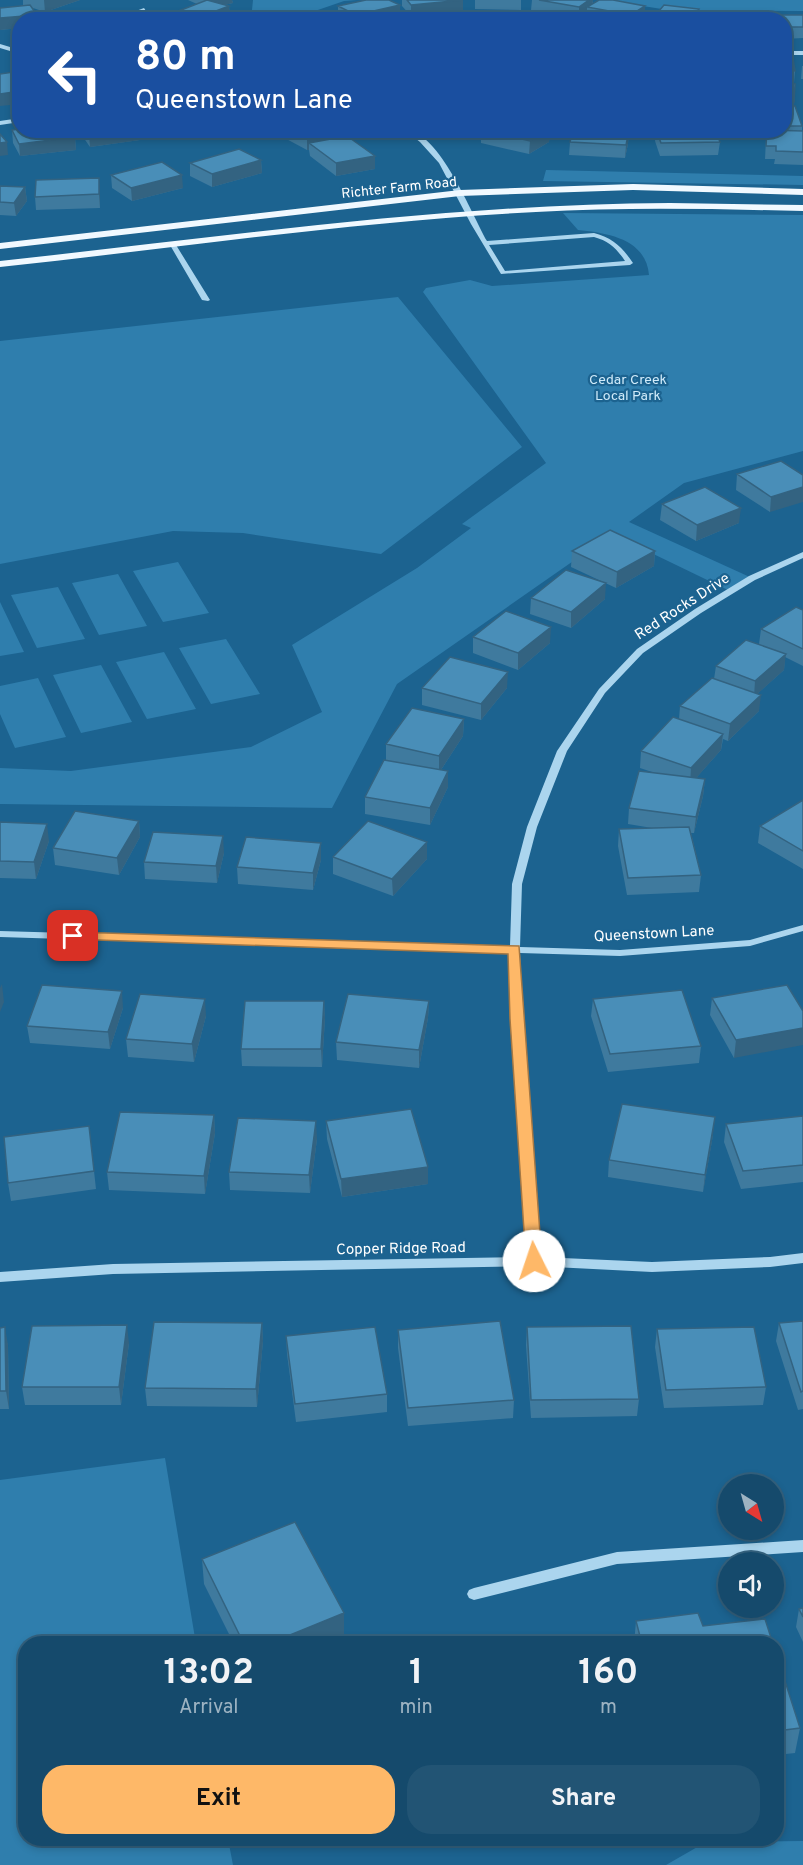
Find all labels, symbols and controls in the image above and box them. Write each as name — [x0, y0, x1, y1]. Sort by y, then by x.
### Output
text: 80 m — [135, 32, 236, 85]
icon: left — [36, 36, 114, 114]
text: Queenstown Lane — [135, 84, 353, 118]
street label: Richter Farm Road — [340, 174, 458, 203]
park label: Cedar Creek Local Park — [589, 372, 667, 405]
street label: Red Rocks Drive — [632, 570, 734, 645]
pin — [47, 910, 98, 961]
icon: arrive — [56, 919, 89, 952]
street label: Queenstown Lane — [593, 922, 715, 947]
position arrow — [502, 1229, 566, 1293]
street label: Copper Ridge Road — [336, 1239, 466, 1260]
north arrow — [718, 1474, 784, 1540]
map controls — [718, 1474, 784, 1618]
button: sound — [718, 1552, 784, 1618]
text: 13:02 — [164, 1651, 254, 1697]
text: 1 — [409, 1651, 423, 1697]
text: 160 — [578, 1651, 638, 1697]
text: Arrival — [179, 1695, 239, 1721]
text: min — [399, 1695, 433, 1721]
text: m — [600, 1695, 617, 1721]
button: Exit — [42, 1765, 395, 1834]
button: Share — [407, 1765, 760, 1834]

